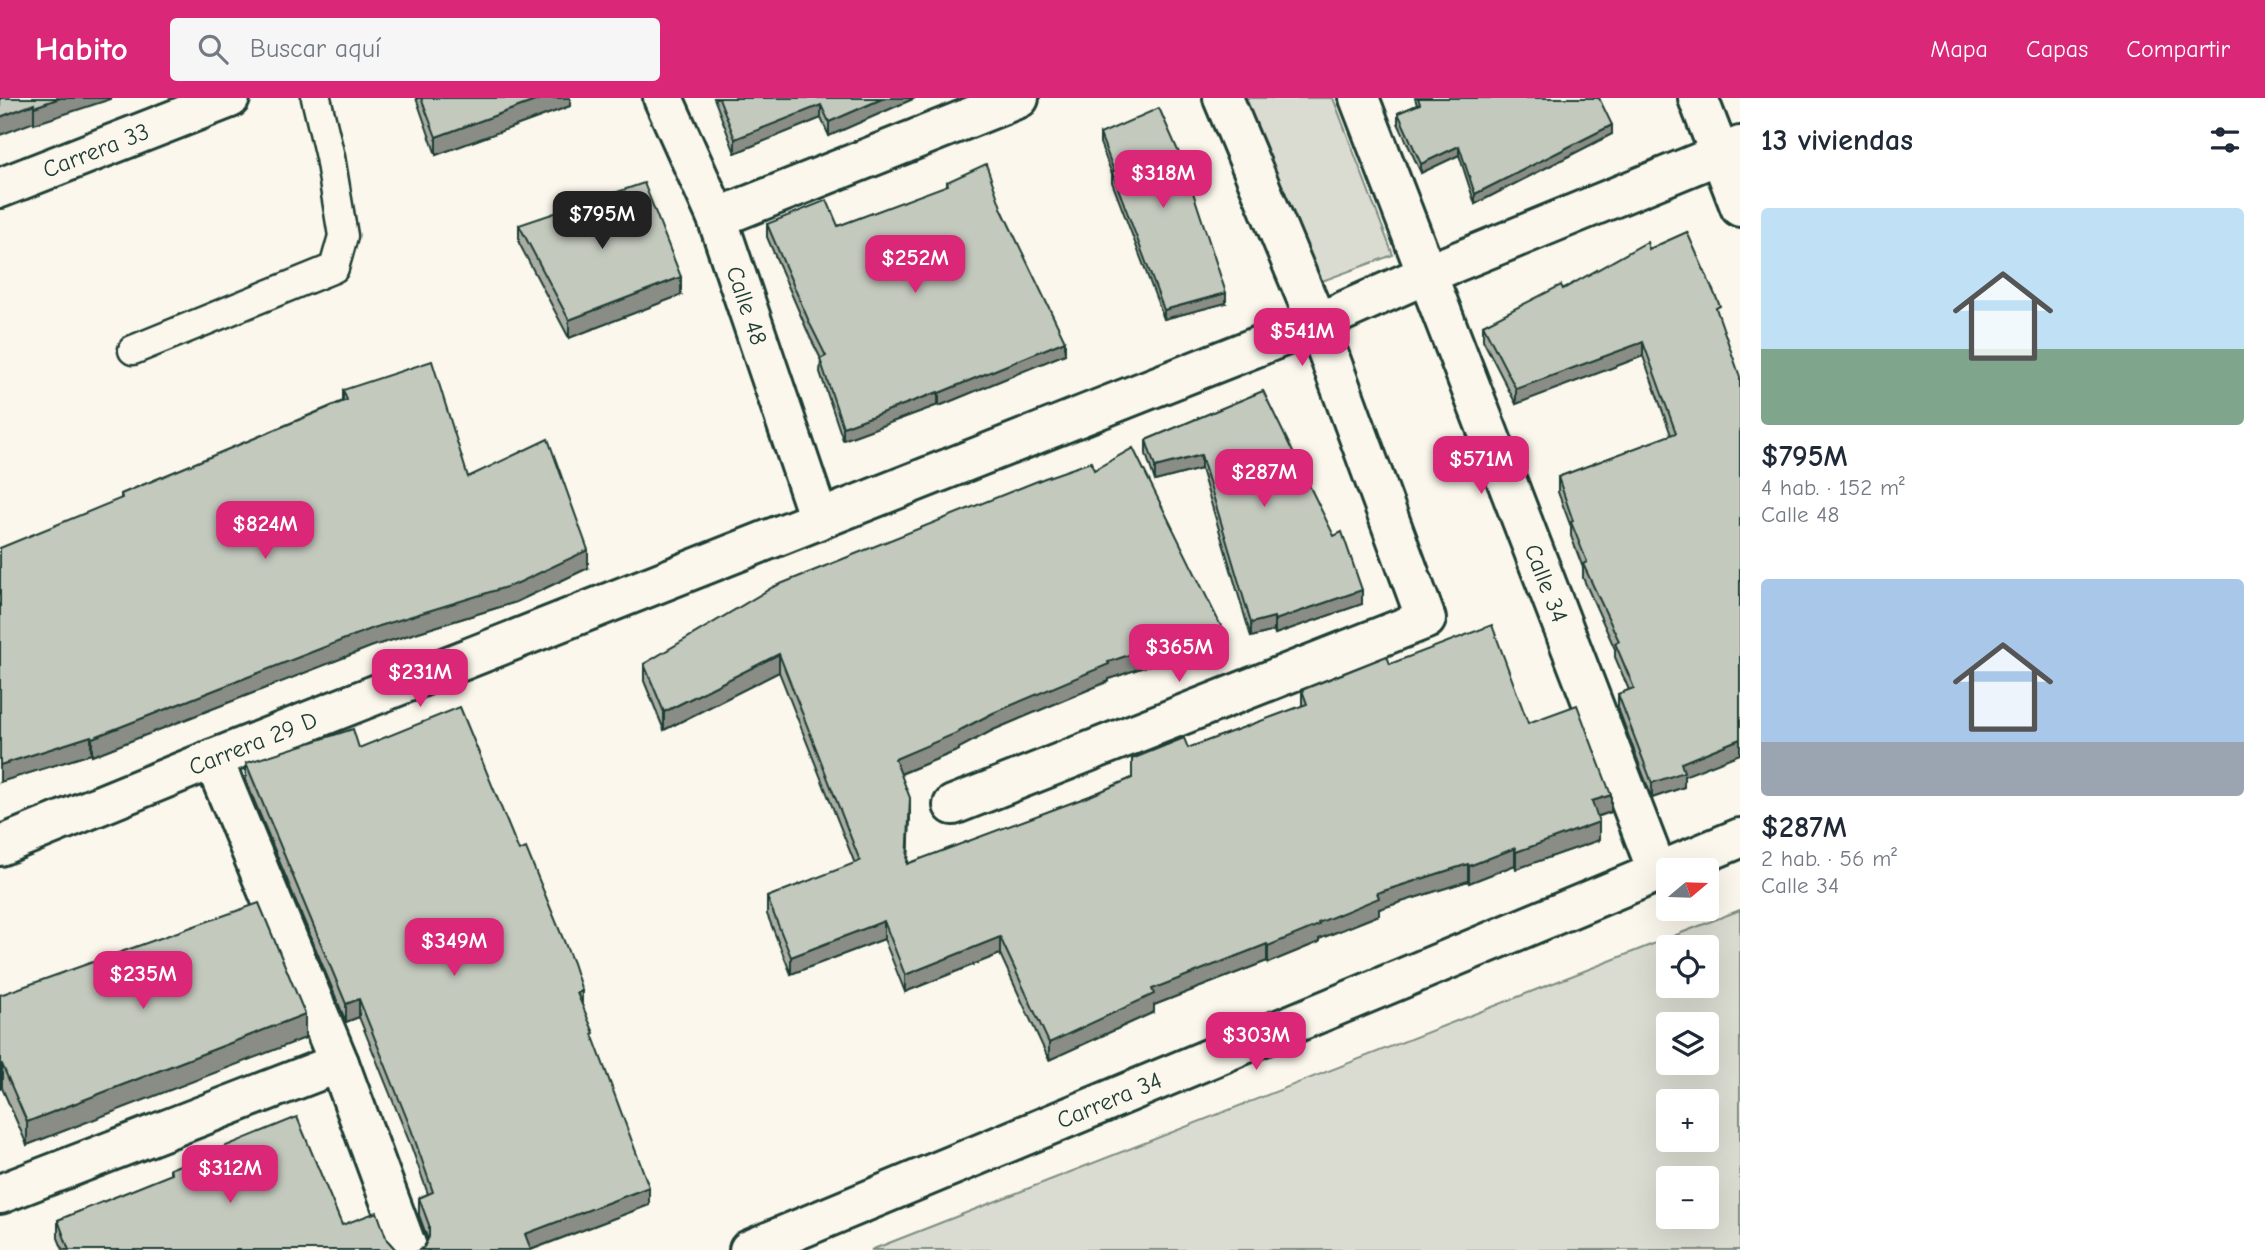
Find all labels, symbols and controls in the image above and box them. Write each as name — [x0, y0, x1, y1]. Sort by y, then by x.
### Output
search box — [170, 18, 660, 81]
text: Habito — [35, 30, 128, 68]
icon: search — [194, 30, 232, 68]
text: Buscar aquí — [250, 34, 381, 64]
text: Mapa — [1930, 35, 1988, 63]
text: Capas — [2026, 35, 2088, 63]
text: Compartir — [2126, 35, 2230, 63]
street label: Carrera 33 — [39, 117, 153, 184]
icon: filters — [2206, 121, 2244, 159]
text: 13 viviendas — [1761, 123, 1913, 158]
pin: $318M — [1114, 150, 1212, 210]
text: $318M — [1131, 159, 1195, 186]
pin: $795M — [553, 192, 651, 251]
text: $795M — [569, 200, 635, 227]
pin: $252M — [866, 236, 964, 295]
text: $252M — [881, 244, 949, 271]
icon: home — [1940, 253, 2066, 379]
street label: Calle 48 — [720, 262, 773, 349]
pin: $541M — [1253, 308, 1351, 368]
text: $541M — [1270, 317, 1334, 344]
pin: $571M — [1432, 436, 1530, 496]
text: $795M — [1761, 439, 1848, 474]
text: $571M — [1449, 445, 1513, 472]
pin: $287M — [1215, 450, 1313, 509]
text: $287M — [1231, 458, 1297, 485]
text: 4 hab. · 152 m² — [1761, 474, 1905, 501]
text: Calle 48 — [1761, 501, 1839, 528]
pin: $824M — [216, 502, 314, 561]
text: $824M — [232, 510, 298, 537]
street label: Calle 34 — [1518, 540, 1574, 626]
pin: $365M — [1130, 624, 1228, 684]
icon: home — [1940, 624, 2066, 750]
text: $365M — [1145, 633, 1213, 660]
pin: $231M — [371, 650, 469, 709]
text: $231M — [388, 658, 452, 685]
street label: Carrera 29 D — [185, 705, 321, 781]
text: $287M — [1761, 810, 1847, 845]
text: 2 hab. · 56 m² — [1761, 845, 1897, 872]
north arrow — [1656, 858, 1718, 920]
map controls — [1656, 858, 1719, 1229]
text: Calle 34 — [1761, 872, 1839, 899]
pin: $349M — [405, 918, 503, 978]
text: $349M — [421, 927, 487, 954]
button: locate — [1656, 935, 1719, 998]
pin: $235M — [94, 951, 192, 1011]
text: $235M — [109, 960, 177, 987]
pin: $303M — [1207, 1012, 1305, 1072]
button: layers — [1656, 1012, 1719, 1075]
text: $303M — [1222, 1021, 1290, 1048]
street label: Carrera 34 — [1052, 1066, 1166, 1135]
button: + — [1656, 1089, 1719, 1152]
pin: $312M — [181, 1146, 279, 1205]
text: $312M — [198, 1154, 262, 1181]
button: − — [1656, 1166, 1719, 1229]

